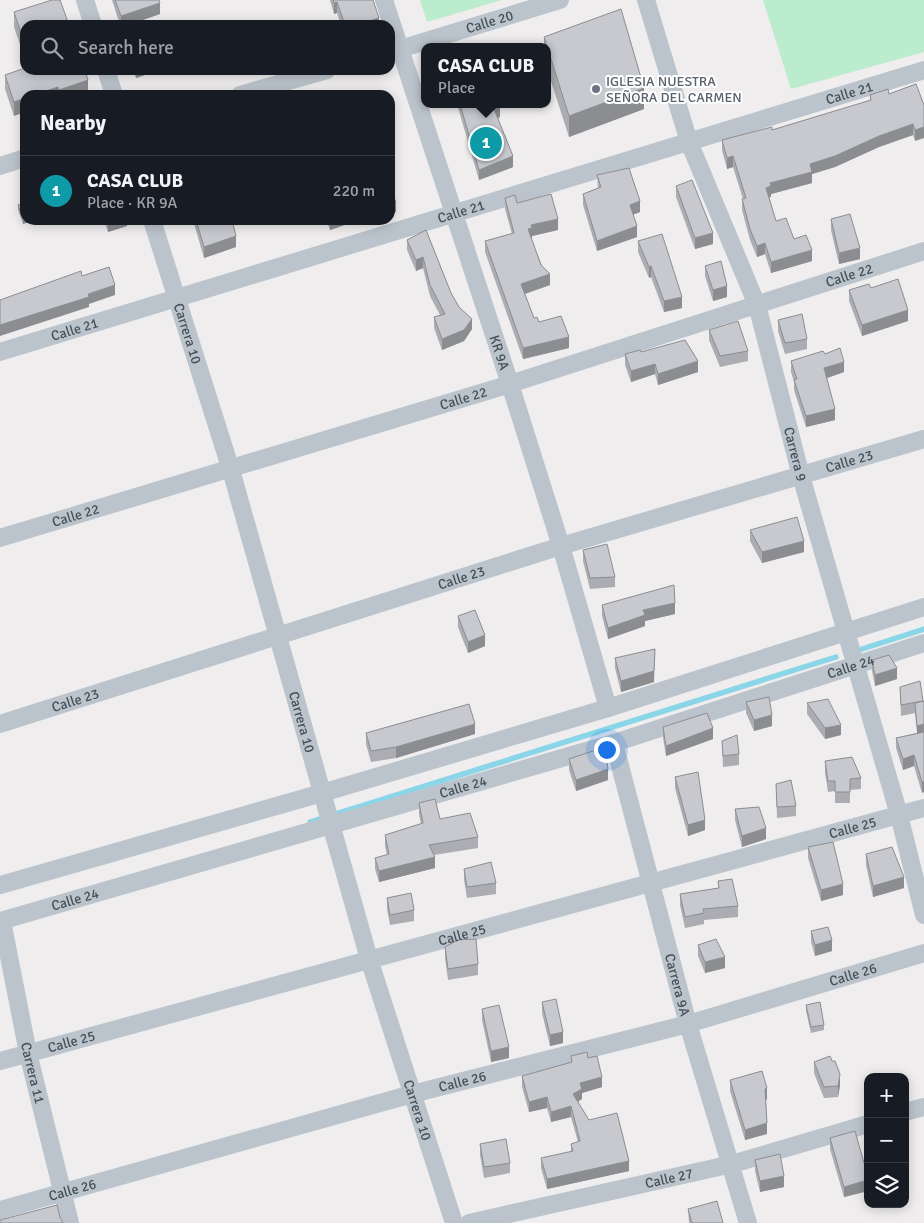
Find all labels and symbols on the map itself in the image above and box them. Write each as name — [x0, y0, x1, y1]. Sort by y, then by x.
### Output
street label: Calle 20 — [464, 6, 515, 37]
place label: IGLESIA NUESTRA SEÑORA DEL CARMEN — [606, 73, 742, 106]
street label: Calle 21 — [824, 78, 875, 108]
marker: IGLESIA NUESTRA SEÑORA DEL CARMEN — [590, 83, 602, 95]
pin: 1 — [470, 124, 502, 162]
street label: Calle 21 — [435, 196, 487, 227]
street label: Calle 22 — [823, 260, 875, 291]
street label: Carrera 10 — [170, 301, 205, 366]
street label: Calle 21 — [49, 314, 100, 344]
street label: KR 9A — [486, 333, 513, 373]
street label: Calle 22 — [438, 383, 489, 413]
street label: Carrera 9 — [780, 425, 811, 483]
street label: Calle 23 — [823, 446, 875, 476]
street label: Calle 22 — [50, 500, 101, 530]
street label: Calle 23 — [436, 562, 487, 593]
street label: Calle 24 — [825, 651, 877, 682]
street label: Calle 23 — [50, 685, 101, 716]
street label: Carrera 10 — [285, 689, 319, 755]
your location — [594, 737, 620, 763]
street label: Calle 24 — [437, 772, 489, 802]
street label: Calle 25 — [827, 813, 878, 842]
street label: Calle 24 — [49, 884, 101, 914]
street label: Calle 25 — [436, 920, 488, 949]
street label: Carrera 9A — [661, 952, 694, 1018]
street label: Calle 26 — [827, 959, 879, 990]
street label: Calle 25 — [46, 1027, 97, 1056]
street label: Carrera 11 — [18, 1041, 49, 1105]
street label: Calle 26 — [437, 1067, 488, 1095]
street label: Carrera 10 — [400, 1078, 435, 1143]
street label: Calle 27 — [643, 1165, 695, 1192]
street label: Calle 26 — [46, 1175, 98, 1204]

